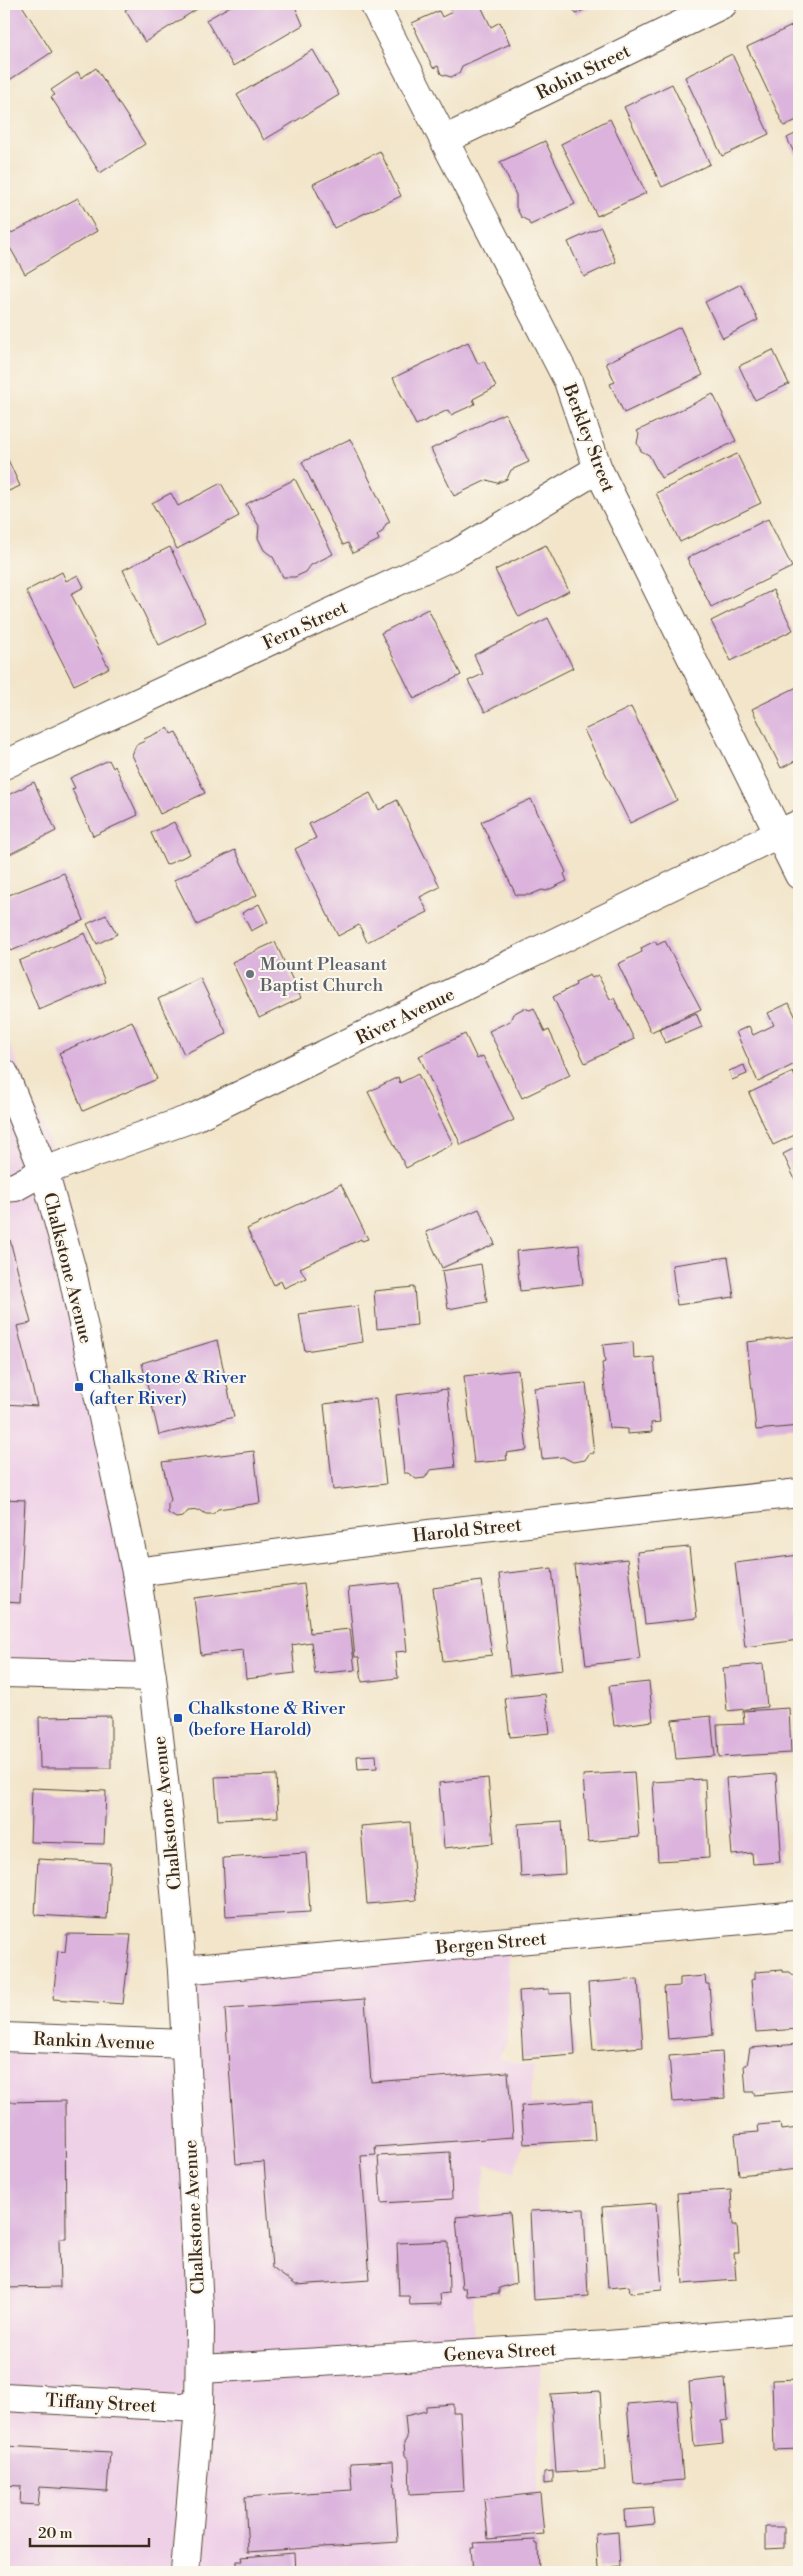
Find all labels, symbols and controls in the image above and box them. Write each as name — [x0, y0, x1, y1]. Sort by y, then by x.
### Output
street label: Robin Street — [532, 39, 635, 105]
street label: Berkley Street — [557, 380, 620, 496]
street label: Fern Street — [259, 596, 352, 655]
place label: Mount Pleasant Baptist Church — [259, 953, 388, 997]
marker: Mount Pleasant Baptist Church — [244, 968, 256, 980]
street label: River Avenue — [352, 983, 458, 1050]
street label: Chalkstone Avenue — [38, 1190, 97, 1346]
place label: Chalkstone & River (after River) — [89, 1366, 247, 1410]
marker: Chalkstone & River (after River) — [73, 1381, 85, 1393]
street label: Harold Street — [411, 1513, 523, 1548]
place label: Chalkstone & River (before Harold) — [188, 1697, 346, 1741]
marker: Chalkstone & River (before Harold) — [172, 1712, 184, 1724]
street label: Chalkstone Avenue — [148, 1735, 187, 1891]
street label: Bergen Street — [434, 1927, 548, 1960]
street label: Rankin Avenue — [33, 2028, 155, 2055]
street label: Chalkstone Avenue — [179, 2139, 210, 2295]
street label: Geneva Street — [443, 2338, 558, 2367]
street label: Tiffany Street — [45, 2389, 158, 2418]
scale bar — [30, 2516, 149, 2548]
text: 20 m — [38, 2524, 73, 2543]

